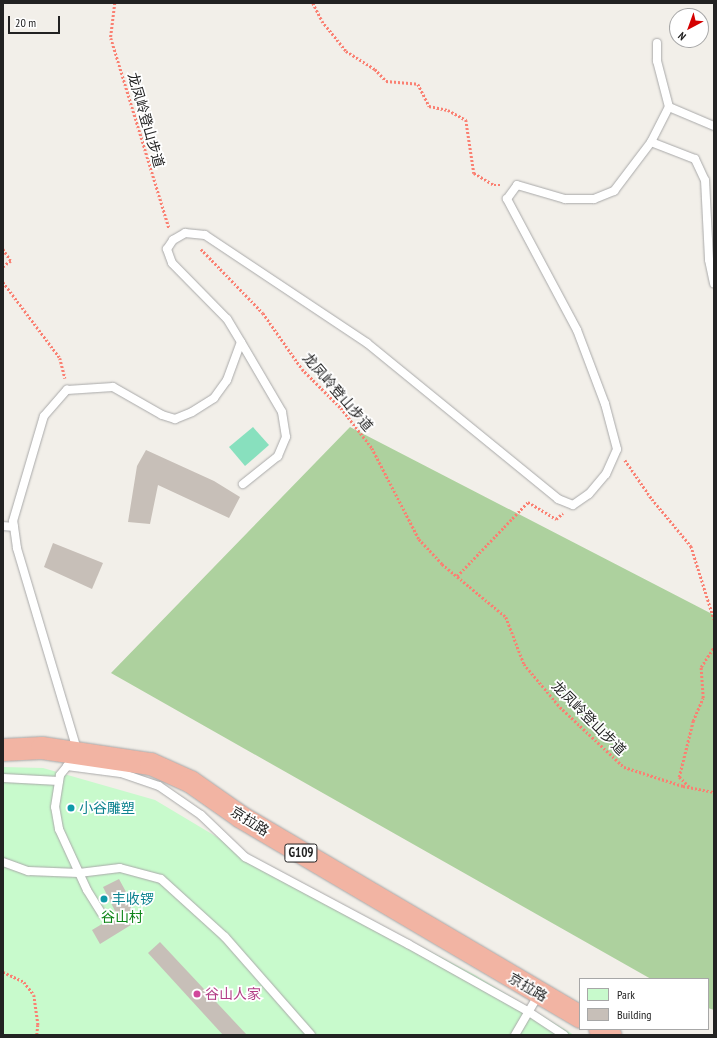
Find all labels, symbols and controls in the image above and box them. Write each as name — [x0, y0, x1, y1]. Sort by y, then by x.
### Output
scale bar — [10, 8, 62, 34]
north arrow — [669, 8, 709, 48]
text: 20 m — [15, 15, 36, 30]
text: N — [675, 29, 689, 44]
street label: 龙凤岭登山步道 — [124, 71, 168, 169]
street label: 龙凤岭登山步道 — [300, 350, 376, 434]
street label: 龙凤岭登山步道 — [548, 677, 630, 759]
place label: 小谷雕塑 — [79, 800, 135, 816]
marker: 小谷雕塑 — [66, 803, 76, 813]
street label: 京拉路 — [228, 803, 272, 839]
road number: G109 — [284, 842, 318, 864]
place label: 丰收锣 — [112, 891, 154, 907]
marker: 丰收锣 — [99, 894, 109, 904]
park label: 谷山村 — [101, 909, 143, 925]
street label: 京拉路 — [506, 969, 550, 1005]
legend — [579, 978, 709, 1030]
place label: 谷山人家 — [205, 986, 261, 1002]
text: Park — [617, 987, 635, 1002]
marker: 谷山人家 — [192, 989, 202, 999]
text: Building — [617, 1007, 652, 1022]

